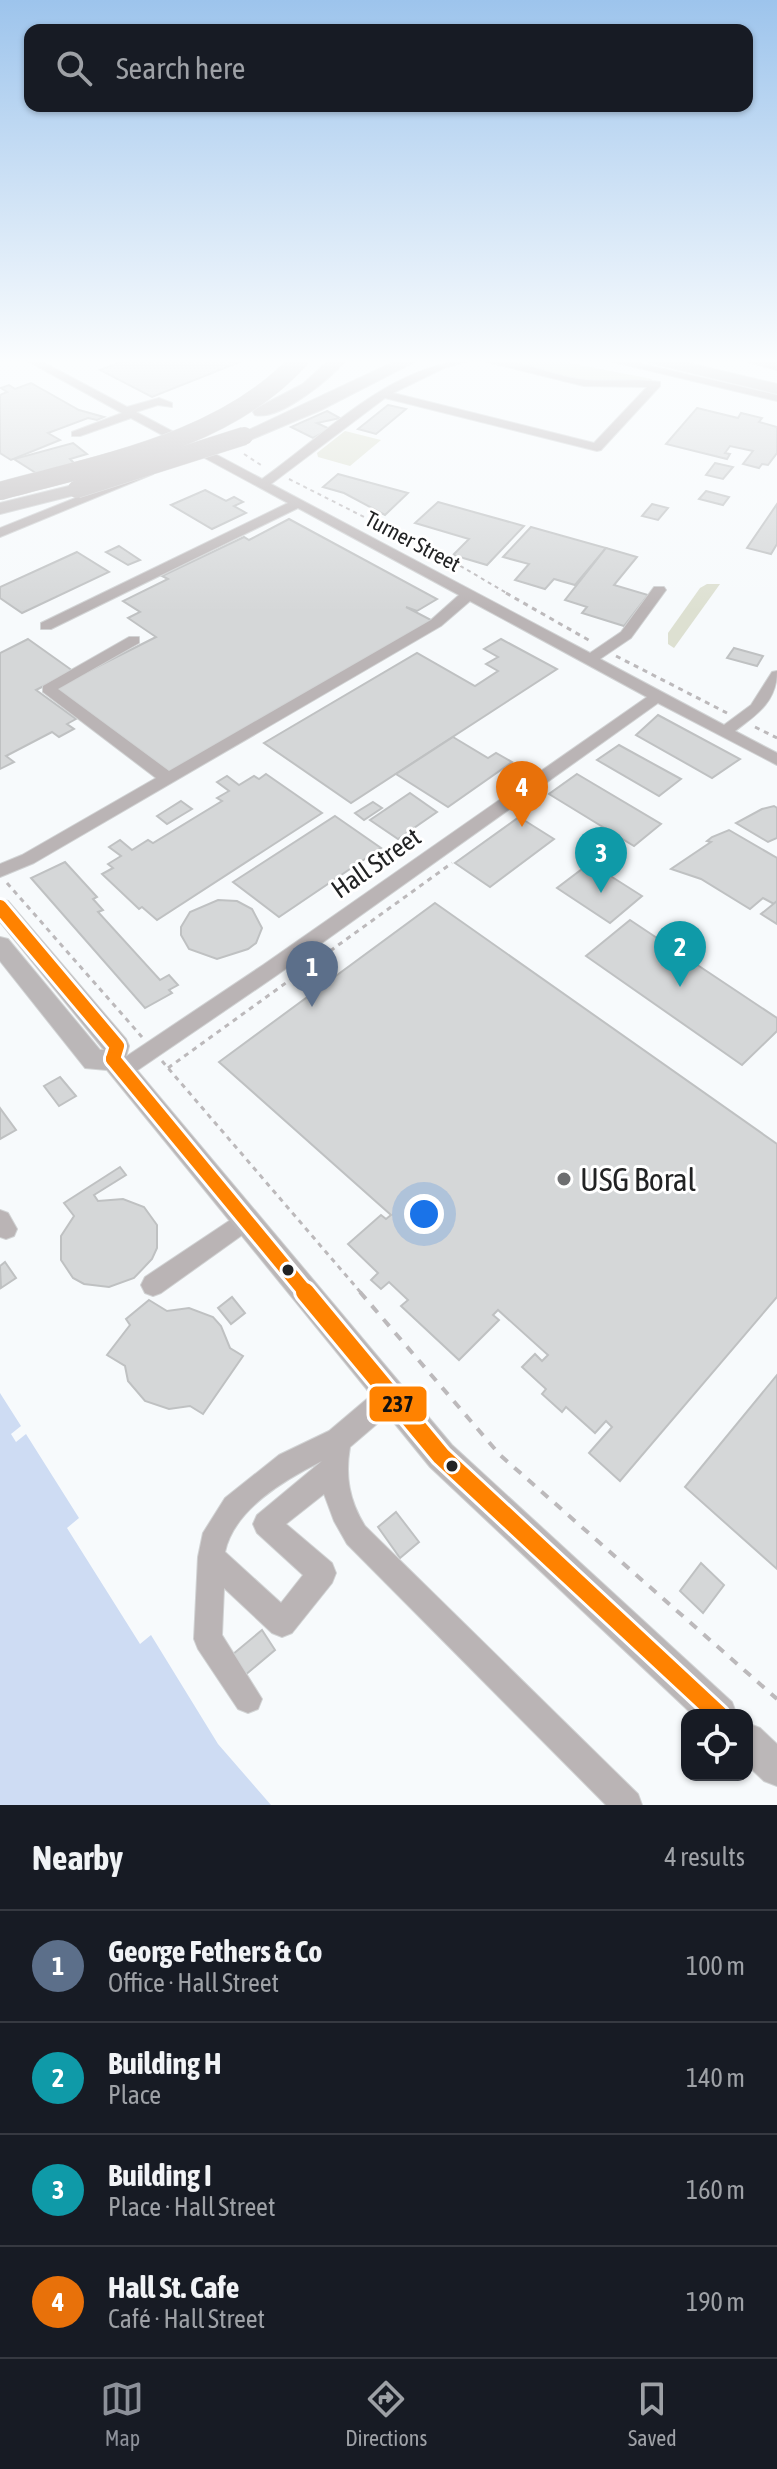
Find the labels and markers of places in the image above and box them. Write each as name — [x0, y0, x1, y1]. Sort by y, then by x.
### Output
pin: 4 — [496, 761, 548, 827]
pin: 3 — [575, 827, 627, 893]
pin: 2 — [654, 921, 706, 987]
pin: 1 — [286, 941, 338, 1007]
place label: USG Boral — [580, 1161, 697, 1198]
marker: USG Boral — [555, 1170, 573, 1188]
unlabelled marker — [280, 1262, 296, 1278]
unlabelled marker — [444, 1458, 460, 1474]

